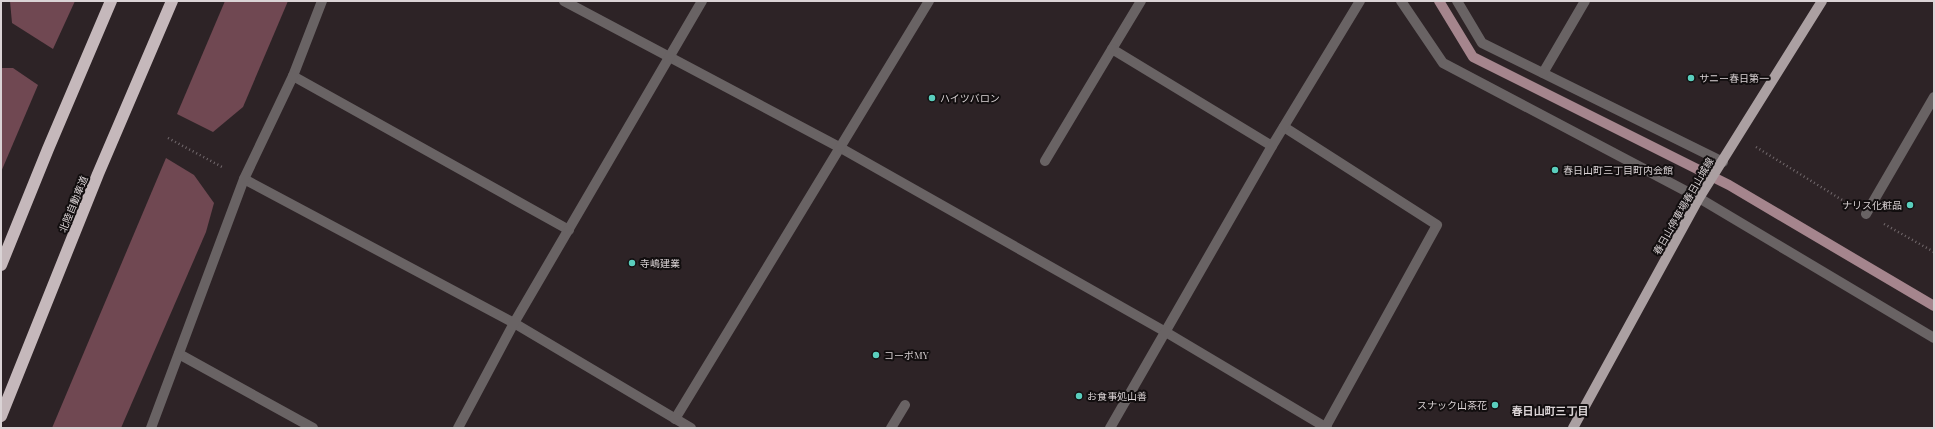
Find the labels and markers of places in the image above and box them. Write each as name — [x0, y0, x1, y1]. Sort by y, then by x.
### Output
place label: サニー春日第一 — [1699, 71, 1769, 85]
marker: サニー春日第一 — [1686, 73, 1696, 83]
place label: ハイツバロン — [940, 91, 1000, 105]
marker: ハイツバロン — [927, 93, 937, 103]
place label: 春日山町三丁目町内会館 — [1563, 163, 1673, 177]
marker: 春日山町三丁目町内会館 — [1550, 165, 1560, 175]
place label: ナリス化粧品 — [1842, 198, 1902, 212]
marker: ナリス化粧品 — [1905, 200, 1915, 210]
place label: 寺嶋建業 — [640, 256, 680, 270]
marker: 寺嶋建業 — [627, 258, 637, 268]
place label: コーポMY — [884, 348, 929, 362]
marker: コーポMY — [871, 350, 881, 360]
place label: お食事処山善 — [1087, 389, 1147, 403]
marker: お食事処山善 — [1074, 391, 1084, 401]
place label: スナック山茶花 — [1417, 398, 1487, 412]
marker: スナック山茶花 — [1490, 400, 1500, 410]

